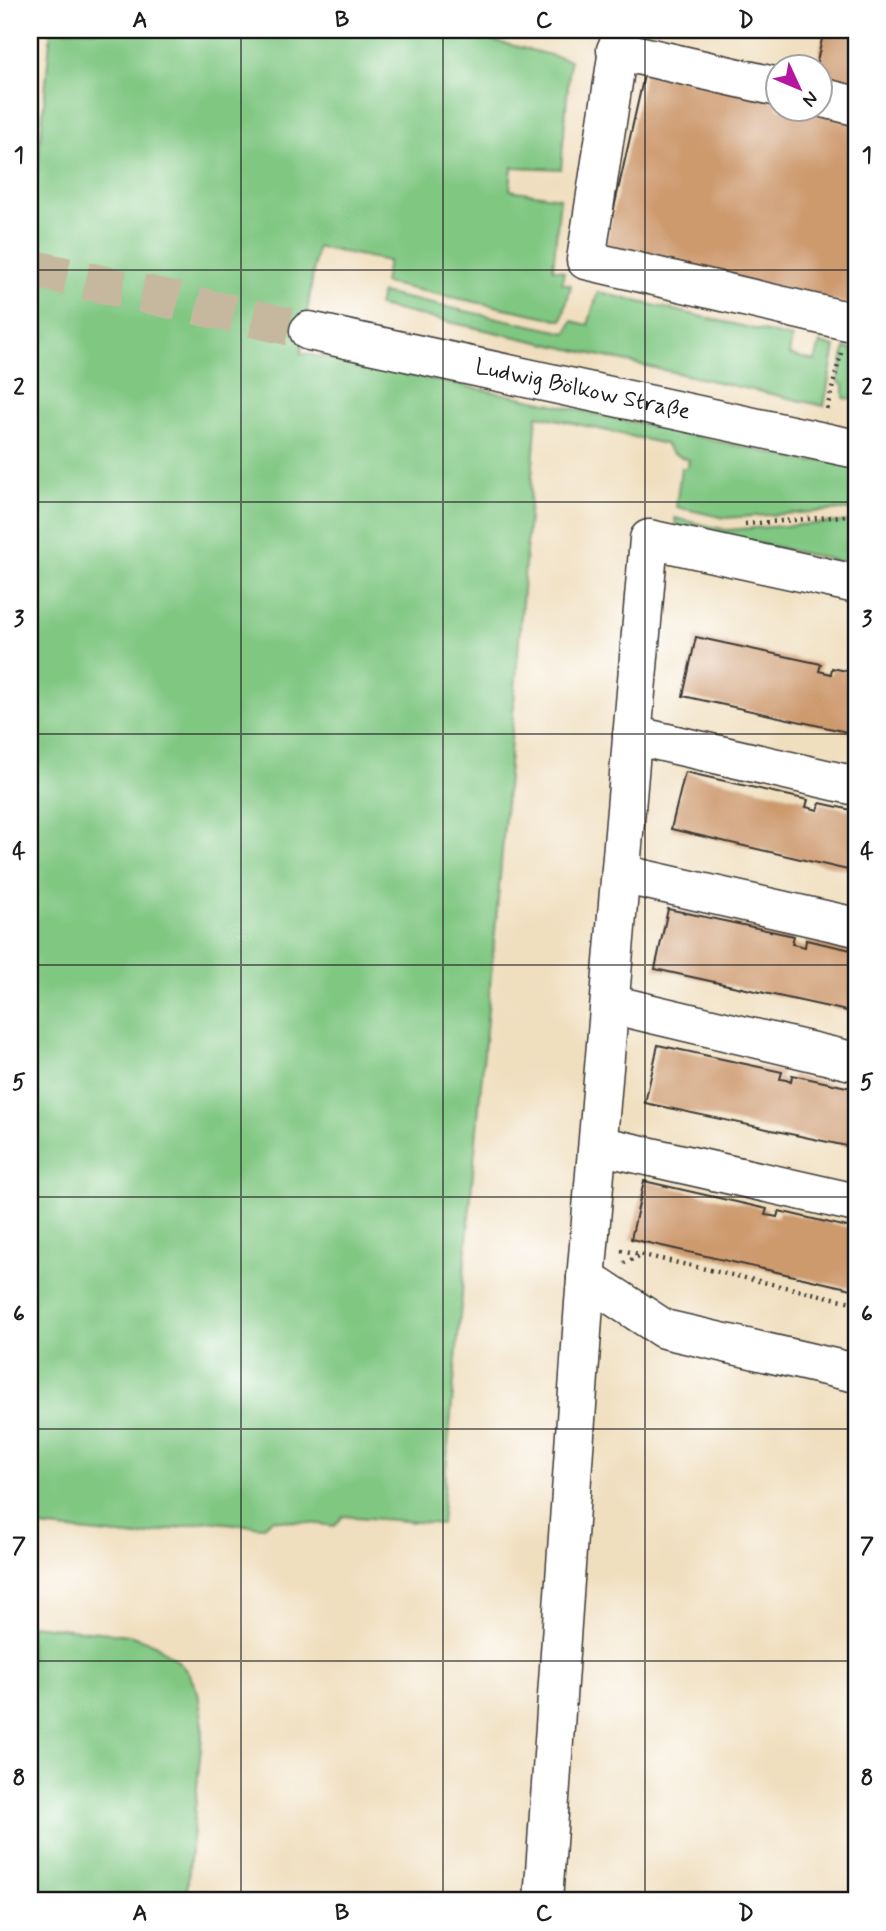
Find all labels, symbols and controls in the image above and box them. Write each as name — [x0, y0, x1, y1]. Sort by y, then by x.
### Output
text: A — [132, 6, 148, 36]
text: B — [335, 6, 350, 36]
text: C — [536, 6, 553, 36]
text: D — [738, 6, 754, 36]
north arrow — [764, 52, 834, 122]
text: N — [797, 86, 824, 112]
text: 1 — [14, 141, 24, 171]
text: 1 — [862, 141, 872, 171]
street label: Ludwig Bölkow Straße — [472, 352, 693, 428]
text: 2 — [13, 373, 25, 403]
text: 2 — [861, 373, 873, 403]
text: 3 — [14, 605, 25, 635]
text: 3 — [862, 605, 873, 635]
text: 4 — [12, 837, 26, 867]
text: 4 — [860, 837, 874, 867]
text: 5 — [12, 1068, 26, 1098]
text: 5 — [860, 1068, 874, 1098]
text: 6 — [13, 1300, 25, 1330]
text: 6 — [861, 1300, 873, 1330]
text: 7 — [12, 1532, 26, 1562]
text: 7 — [860, 1532, 874, 1562]
text: 8 — [13, 1764, 25, 1794]
text: 8 — [861, 1764, 873, 1794]
text: A — [132, 1899, 148, 1929]
text: B — [335, 1899, 350, 1929]
text: C — [536, 1899, 553, 1929]
text: D — [738, 1899, 754, 1929]

